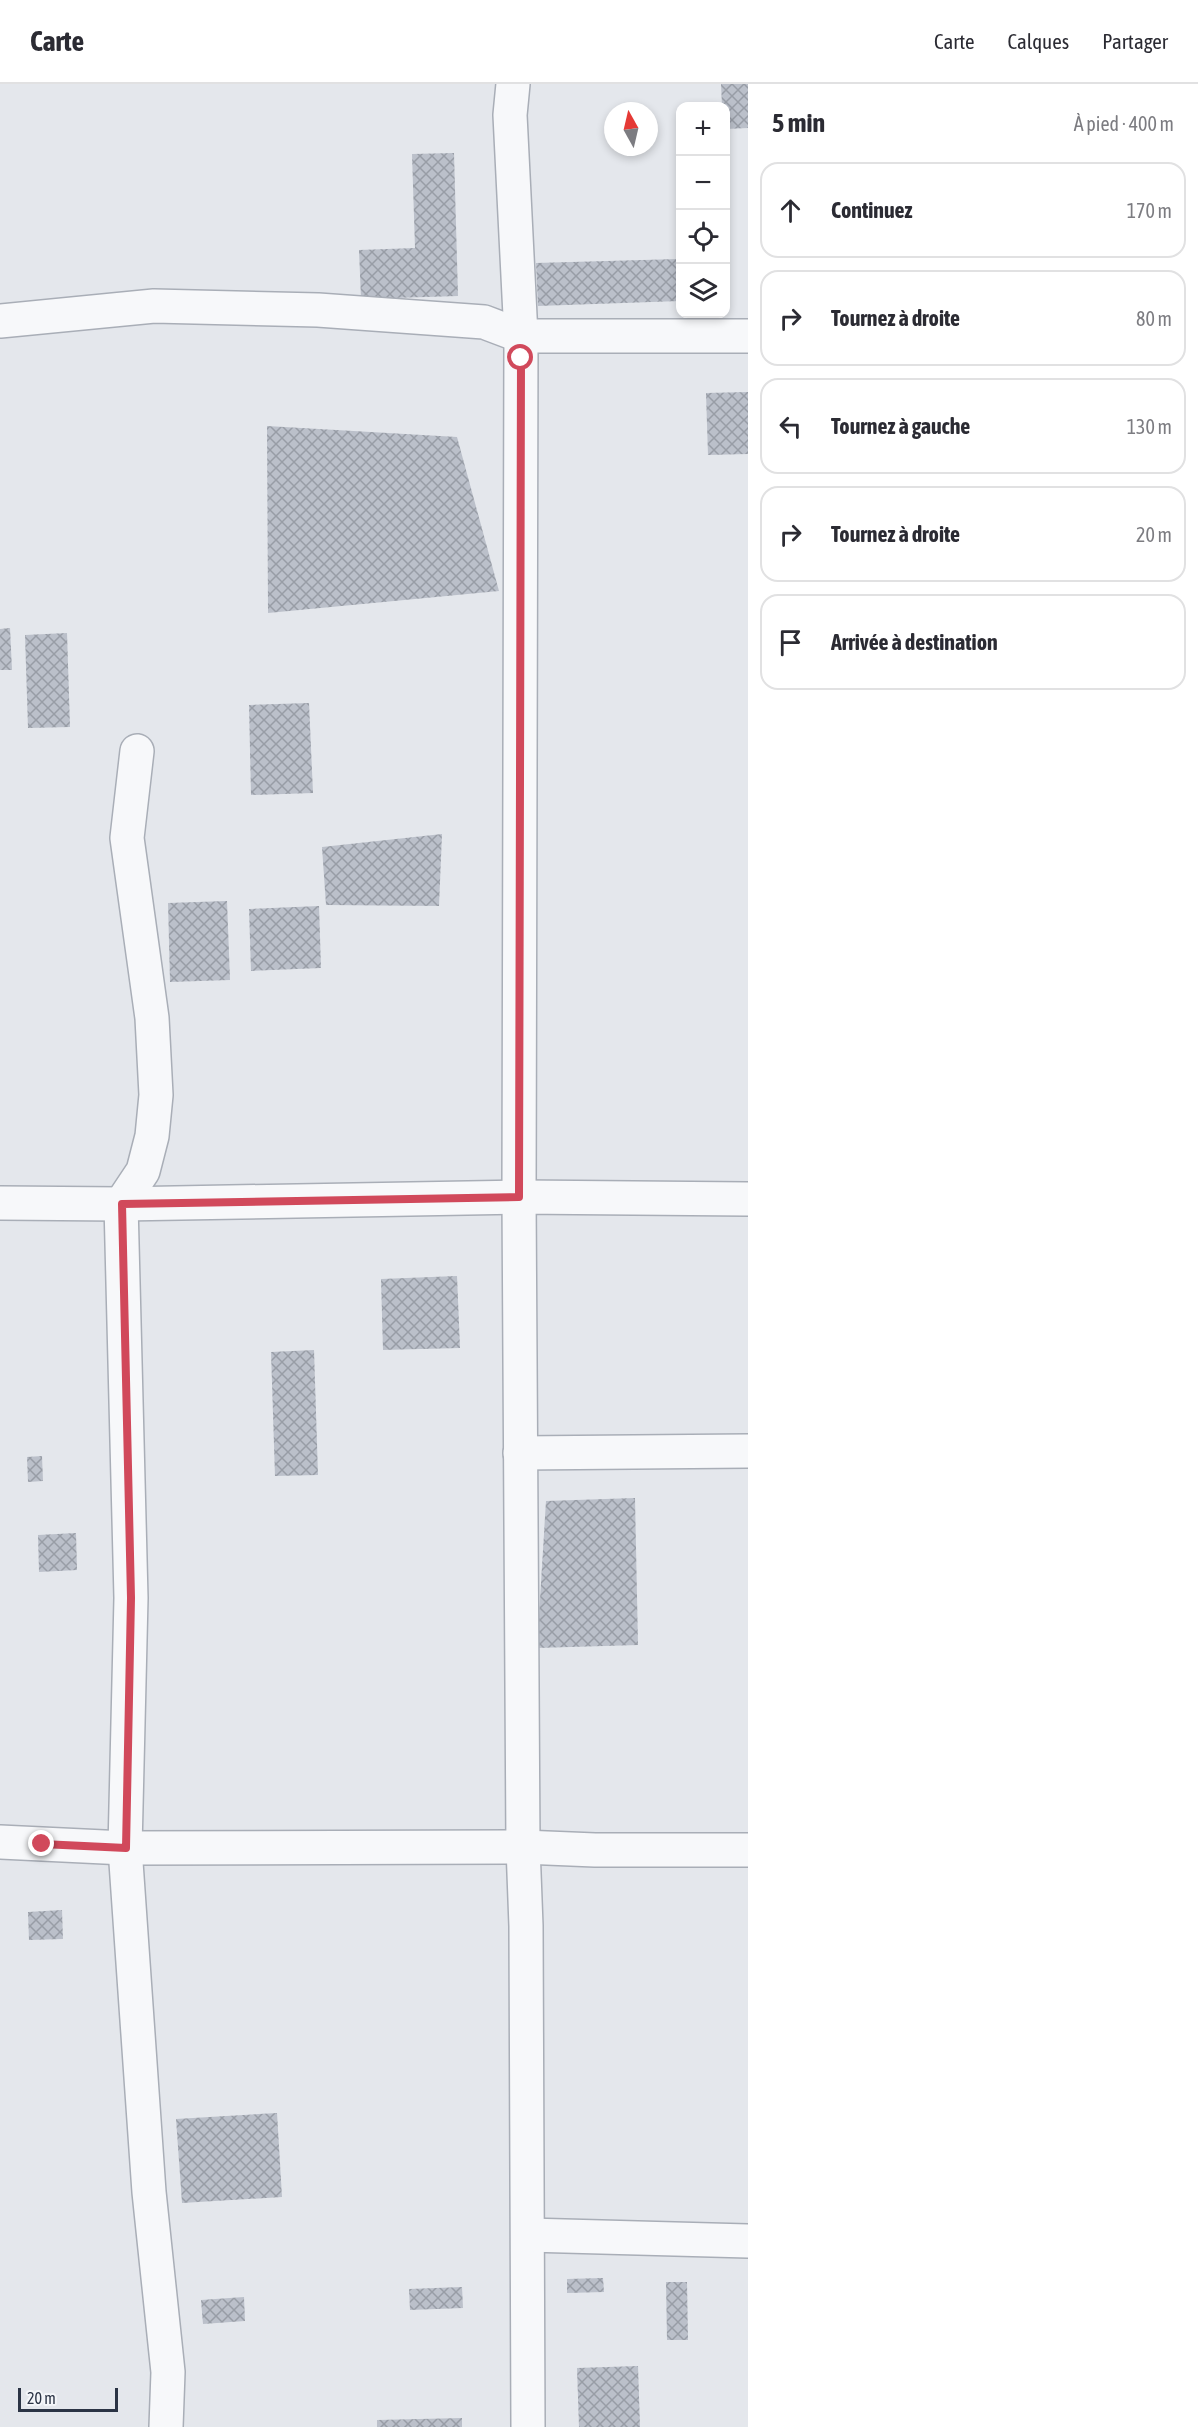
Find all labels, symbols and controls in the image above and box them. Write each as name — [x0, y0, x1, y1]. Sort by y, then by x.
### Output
text: Carte — [30, 25, 84, 57]
text: Carte — [934, 29, 975, 53]
text: Calques — [1008, 29, 1069, 53]
text: Partager — [1102, 29, 1168, 53]
north arrow — [604, 102, 658, 156]
map controls — [676, 102, 730, 318]
button: + — [676, 102, 730, 156]
text: 5 min — [772, 108, 825, 138]
text: À pied · 400 m — [1074, 112, 1174, 135]
button: − — [676, 156, 730, 210]
icon: ahead — [774, 194, 807, 227]
text: Continuez — [831, 197, 913, 223]
text: 170 m — [1127, 199, 1172, 222]
button: locate — [676, 210, 730, 264]
button: layers — [676, 264, 730, 318]
icon: right — [774, 302, 807, 335]
text: Tournez à droite — [831, 305, 960, 331]
text: 80 m — [1136, 307, 1172, 330]
route start — [507, 344, 533, 370]
icon: left — [774, 410, 807, 443]
text: Tournez à gauche — [831, 413, 970, 439]
text: 130 m — [1127, 415, 1172, 438]
icon: right — [774, 518, 807, 551]
text: Tournez à droite — [831, 521, 960, 547]
text: 20 m — [1136, 523, 1172, 546]
icon: arrive — [774, 626, 807, 659]
text: Arrivée à destination — [831, 629, 998, 655]
route end — [28, 1830, 54, 1856]
scale bar — [18, 2385, 118, 2412]
text: 20 m — [27, 2389, 56, 2407]

